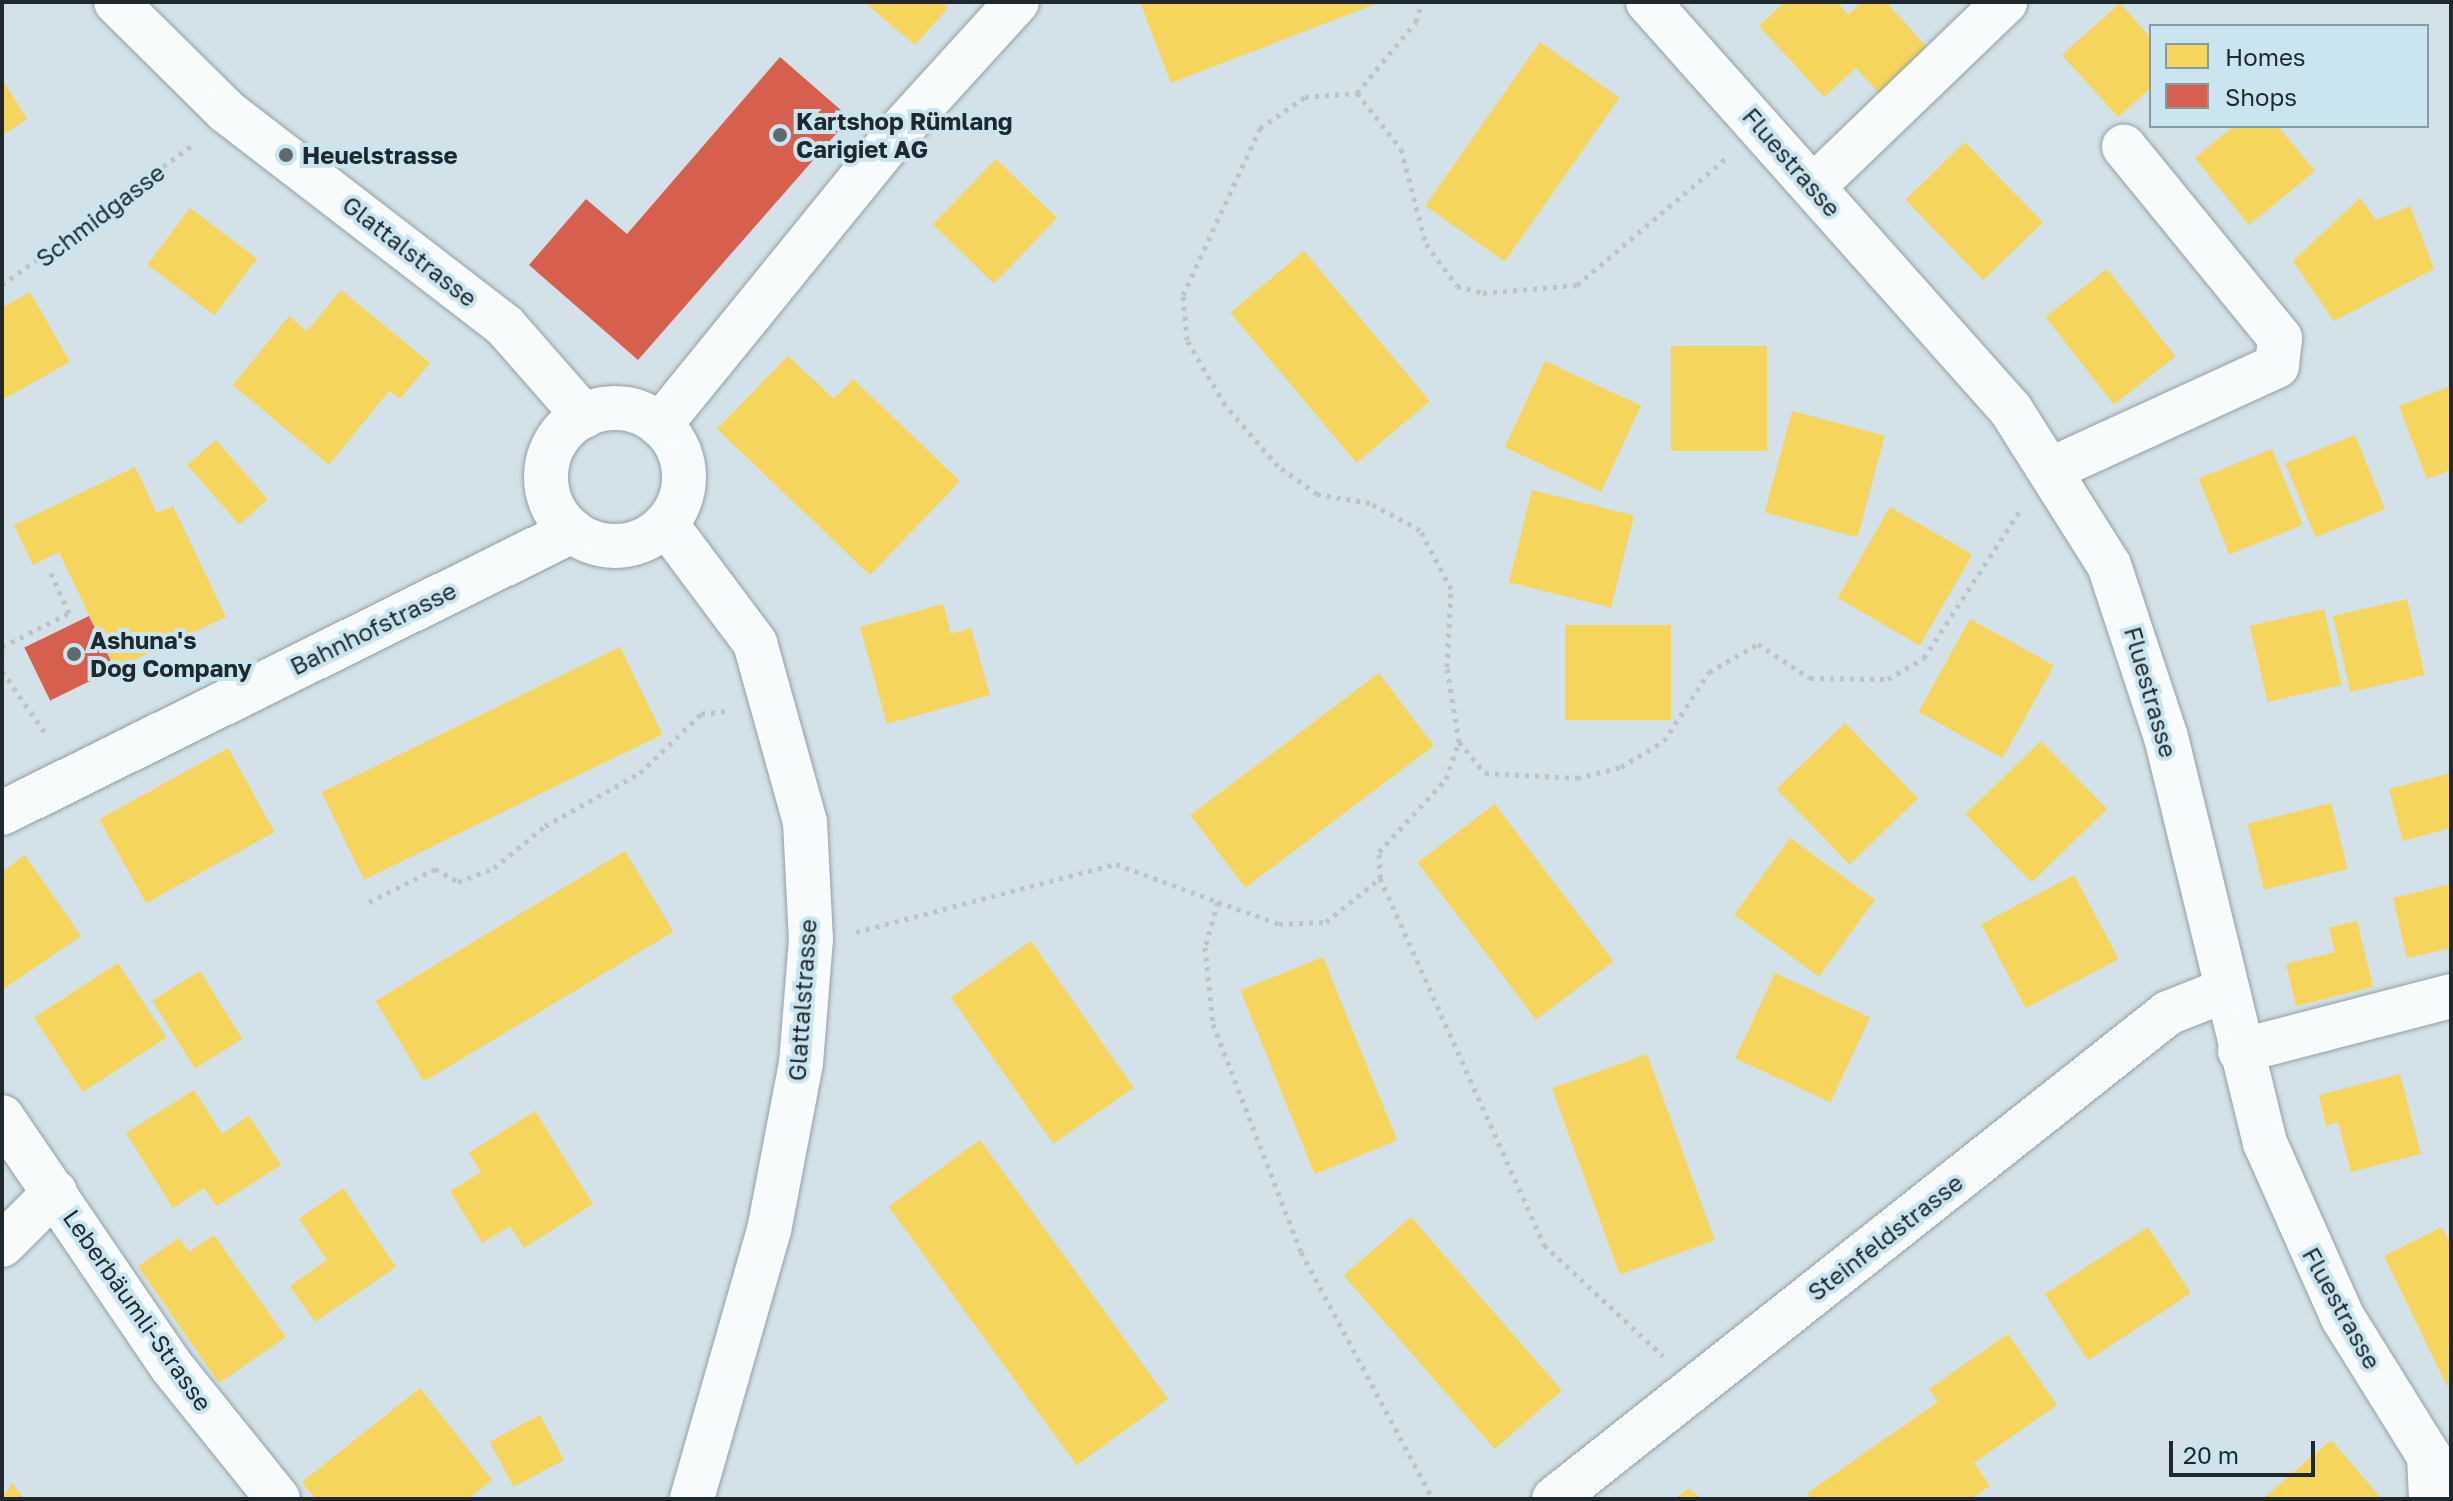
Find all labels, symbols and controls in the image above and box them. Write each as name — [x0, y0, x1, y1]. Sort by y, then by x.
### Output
legend — [2149, 24, 2429, 128]
text: Homes — [2225, 42, 2306, 71]
text: Shops — [2225, 82, 2297, 111]
street label: Fluestrasse — [1737, 102, 1847, 222]
place label: Kartshop Rümlang Carigiet AG — [796, 107, 1012, 163]
marker: Kartshop Rümlang Carigiet AG — [771, 126, 789, 144]
place label: Heuelstrasse — [302, 141, 458, 169]
marker: Heuelstrasse — [277, 146, 295, 164]
street label: Schmidgasse — [30, 157, 170, 273]
street label: Glattalstrasse — [337, 190, 483, 312]
street label: Bahnhofstrasse — [285, 575, 461, 681]
street label: Fluestrasse — [2119, 623, 2183, 761]
place label: Ashuna's Dog Company — [90, 626, 252, 682]
marker: Ashuna's Dog Company — [65, 645, 83, 663]
street label: Glattalstrasse — [782, 918, 822, 1082]
street label: Steinfeldstrasse — [1802, 1168, 1968, 1306]
street label: Leberbäumli-Strasse — [58, 1204, 218, 1416]
street label: Fluestrasse — [2297, 1242, 2387, 1374]
scale bar — [2173, 1425, 2319, 1475]
text: 20 m — [2183, 1440, 2239, 1469]

